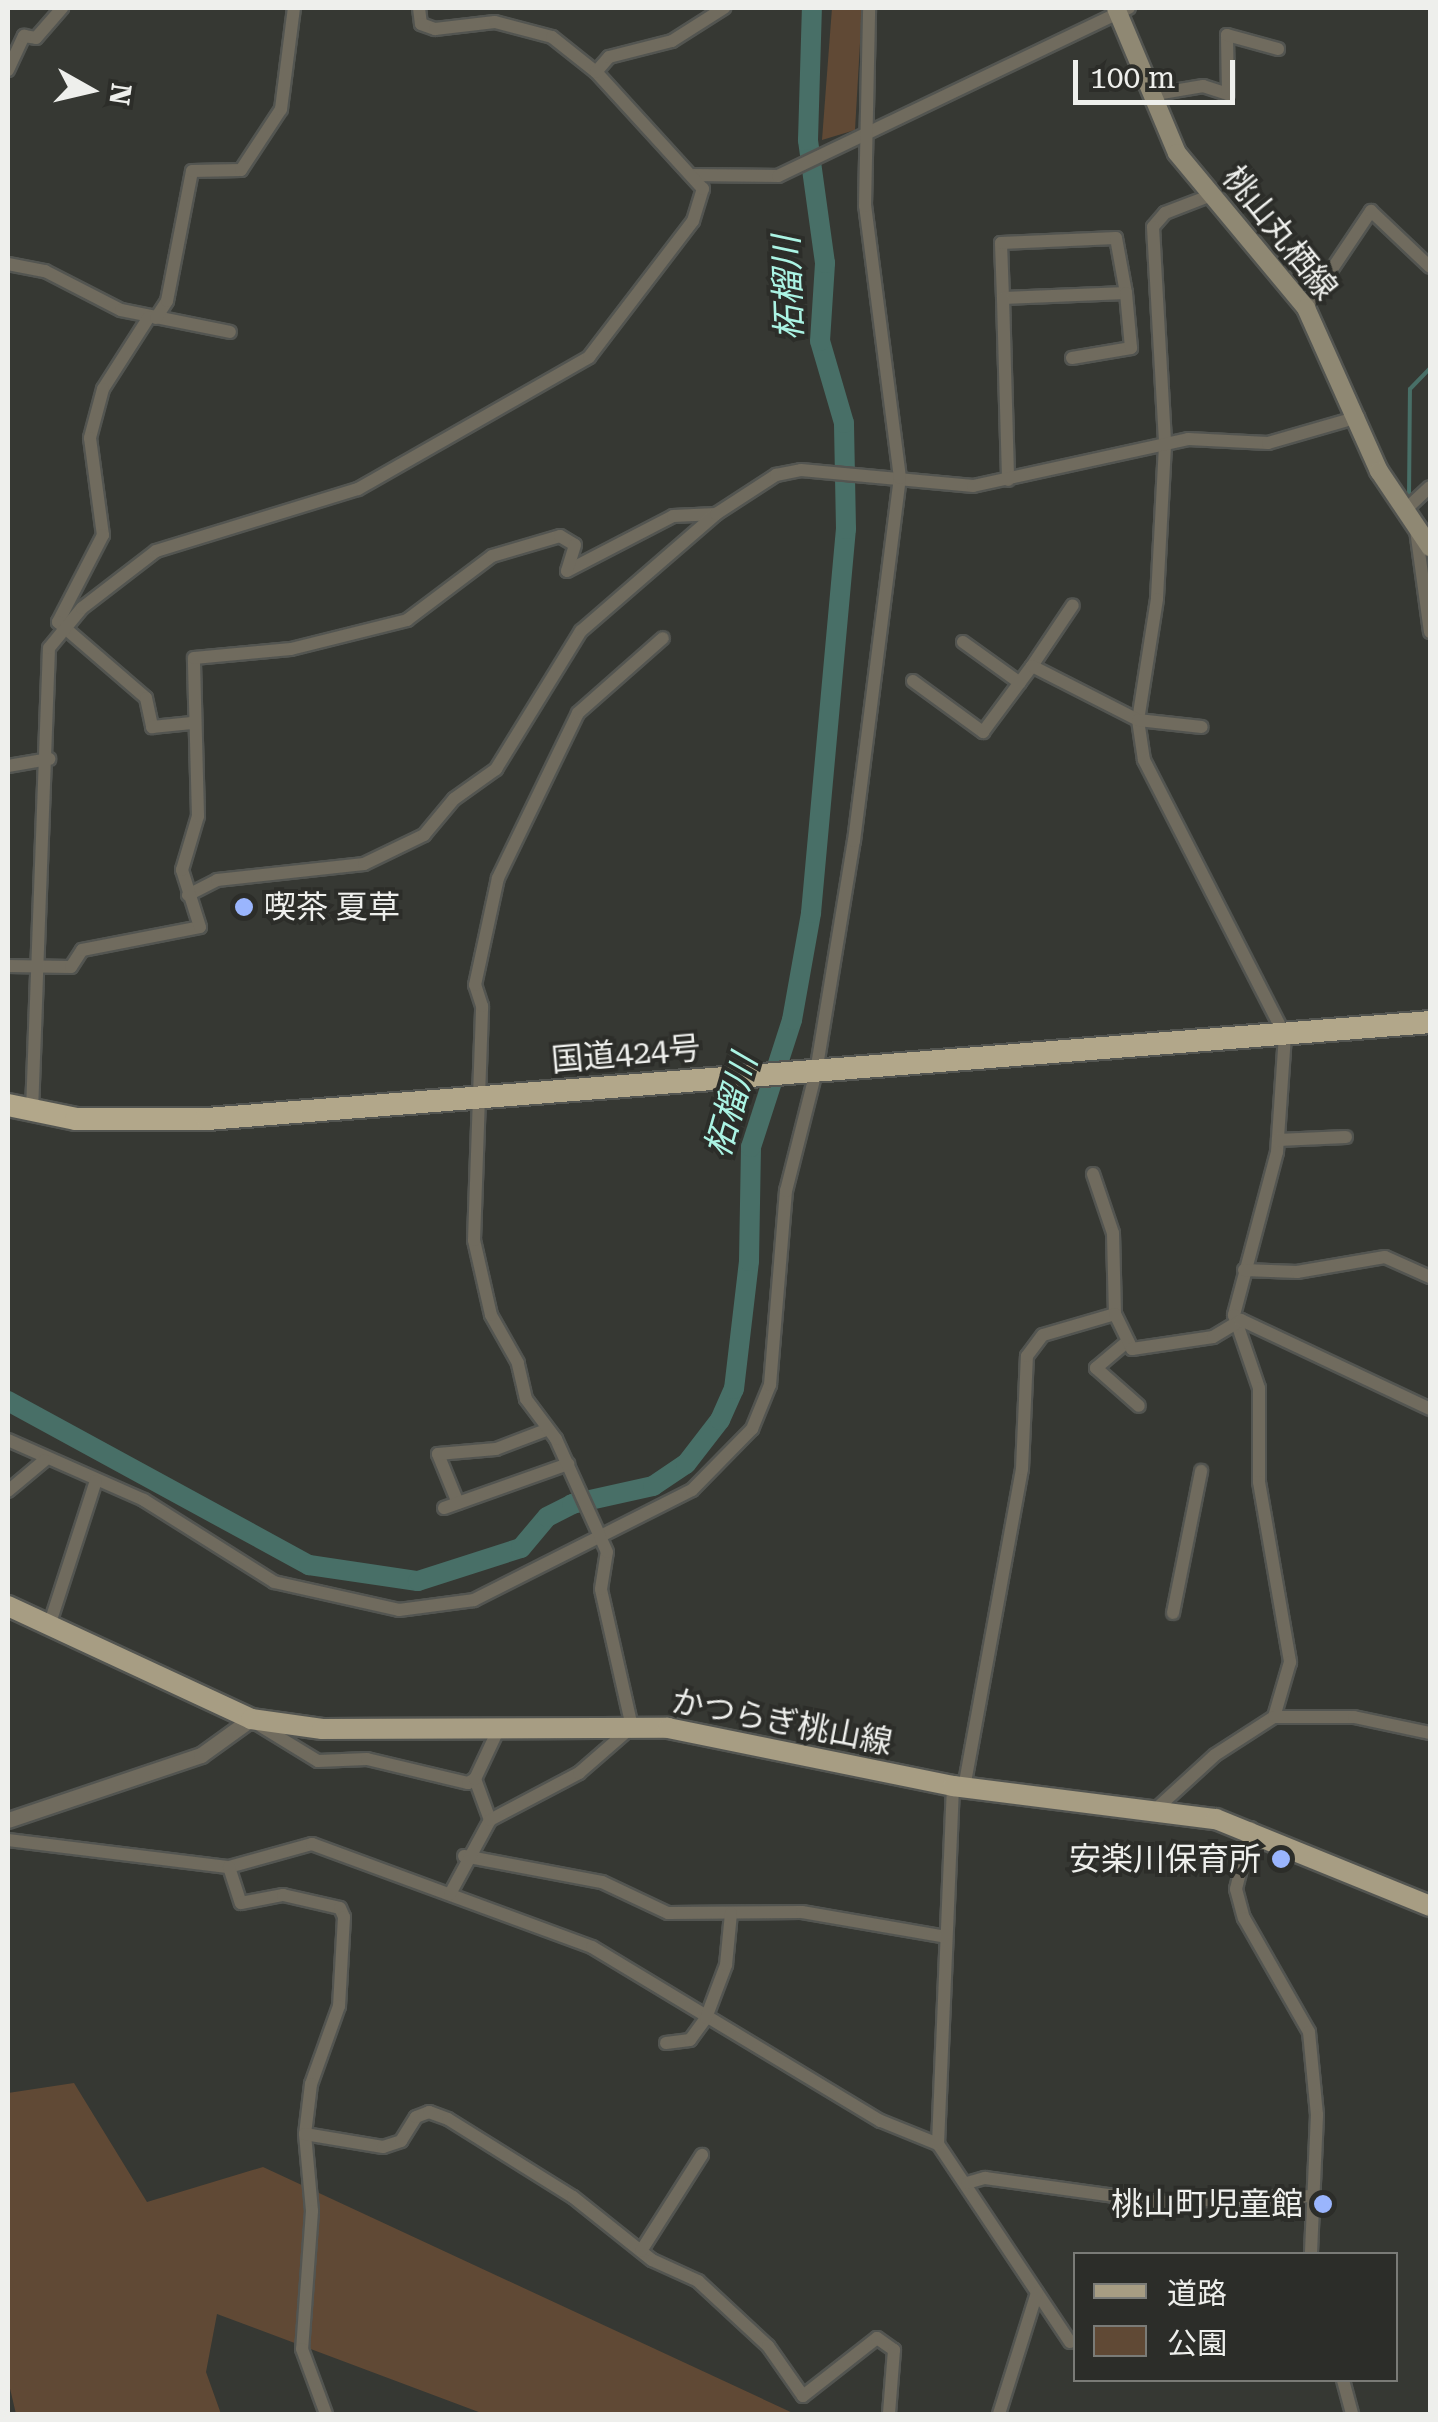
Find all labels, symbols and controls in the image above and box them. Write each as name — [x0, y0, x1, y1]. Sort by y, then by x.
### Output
north arrow — [40, 40, 140, 140]
scale bar — [1078, 40, 1240, 102]
text: 100 m — [1090, 60, 1175, 95]
text: N — [102, 81, 138, 107]
street label: 桃山丸栖線 — [1215, 159, 1345, 307]
water label: 柘榴川 — [766, 235, 812, 341]
place label: 喫茶 夏草 — [264, 888, 400, 926]
marker: 喫茶 夏草 — [233, 896, 255, 918]
street label: 国道424号 — [550, 1028, 702, 1080]
water label: 柘榴川 — [697, 1050, 767, 1162]
street label: かつらぎ桃山線 — [668, 1682, 896, 1762]
place label: 安楽川保育所 — [1069, 1840, 1261, 1878]
marker: 安楽川保育所 — [1270, 1848, 1292, 1870]
place label: 桃山町児童館 — [1111, 2185, 1303, 2223]
marker: 桃山町児童館 — [1312, 2193, 1334, 2215]
legend — [1073, 2252, 1398, 2382]
text: 道路 — [1167, 2276, 1227, 2311]
text: 公園 — [1167, 2326, 1227, 2361]

